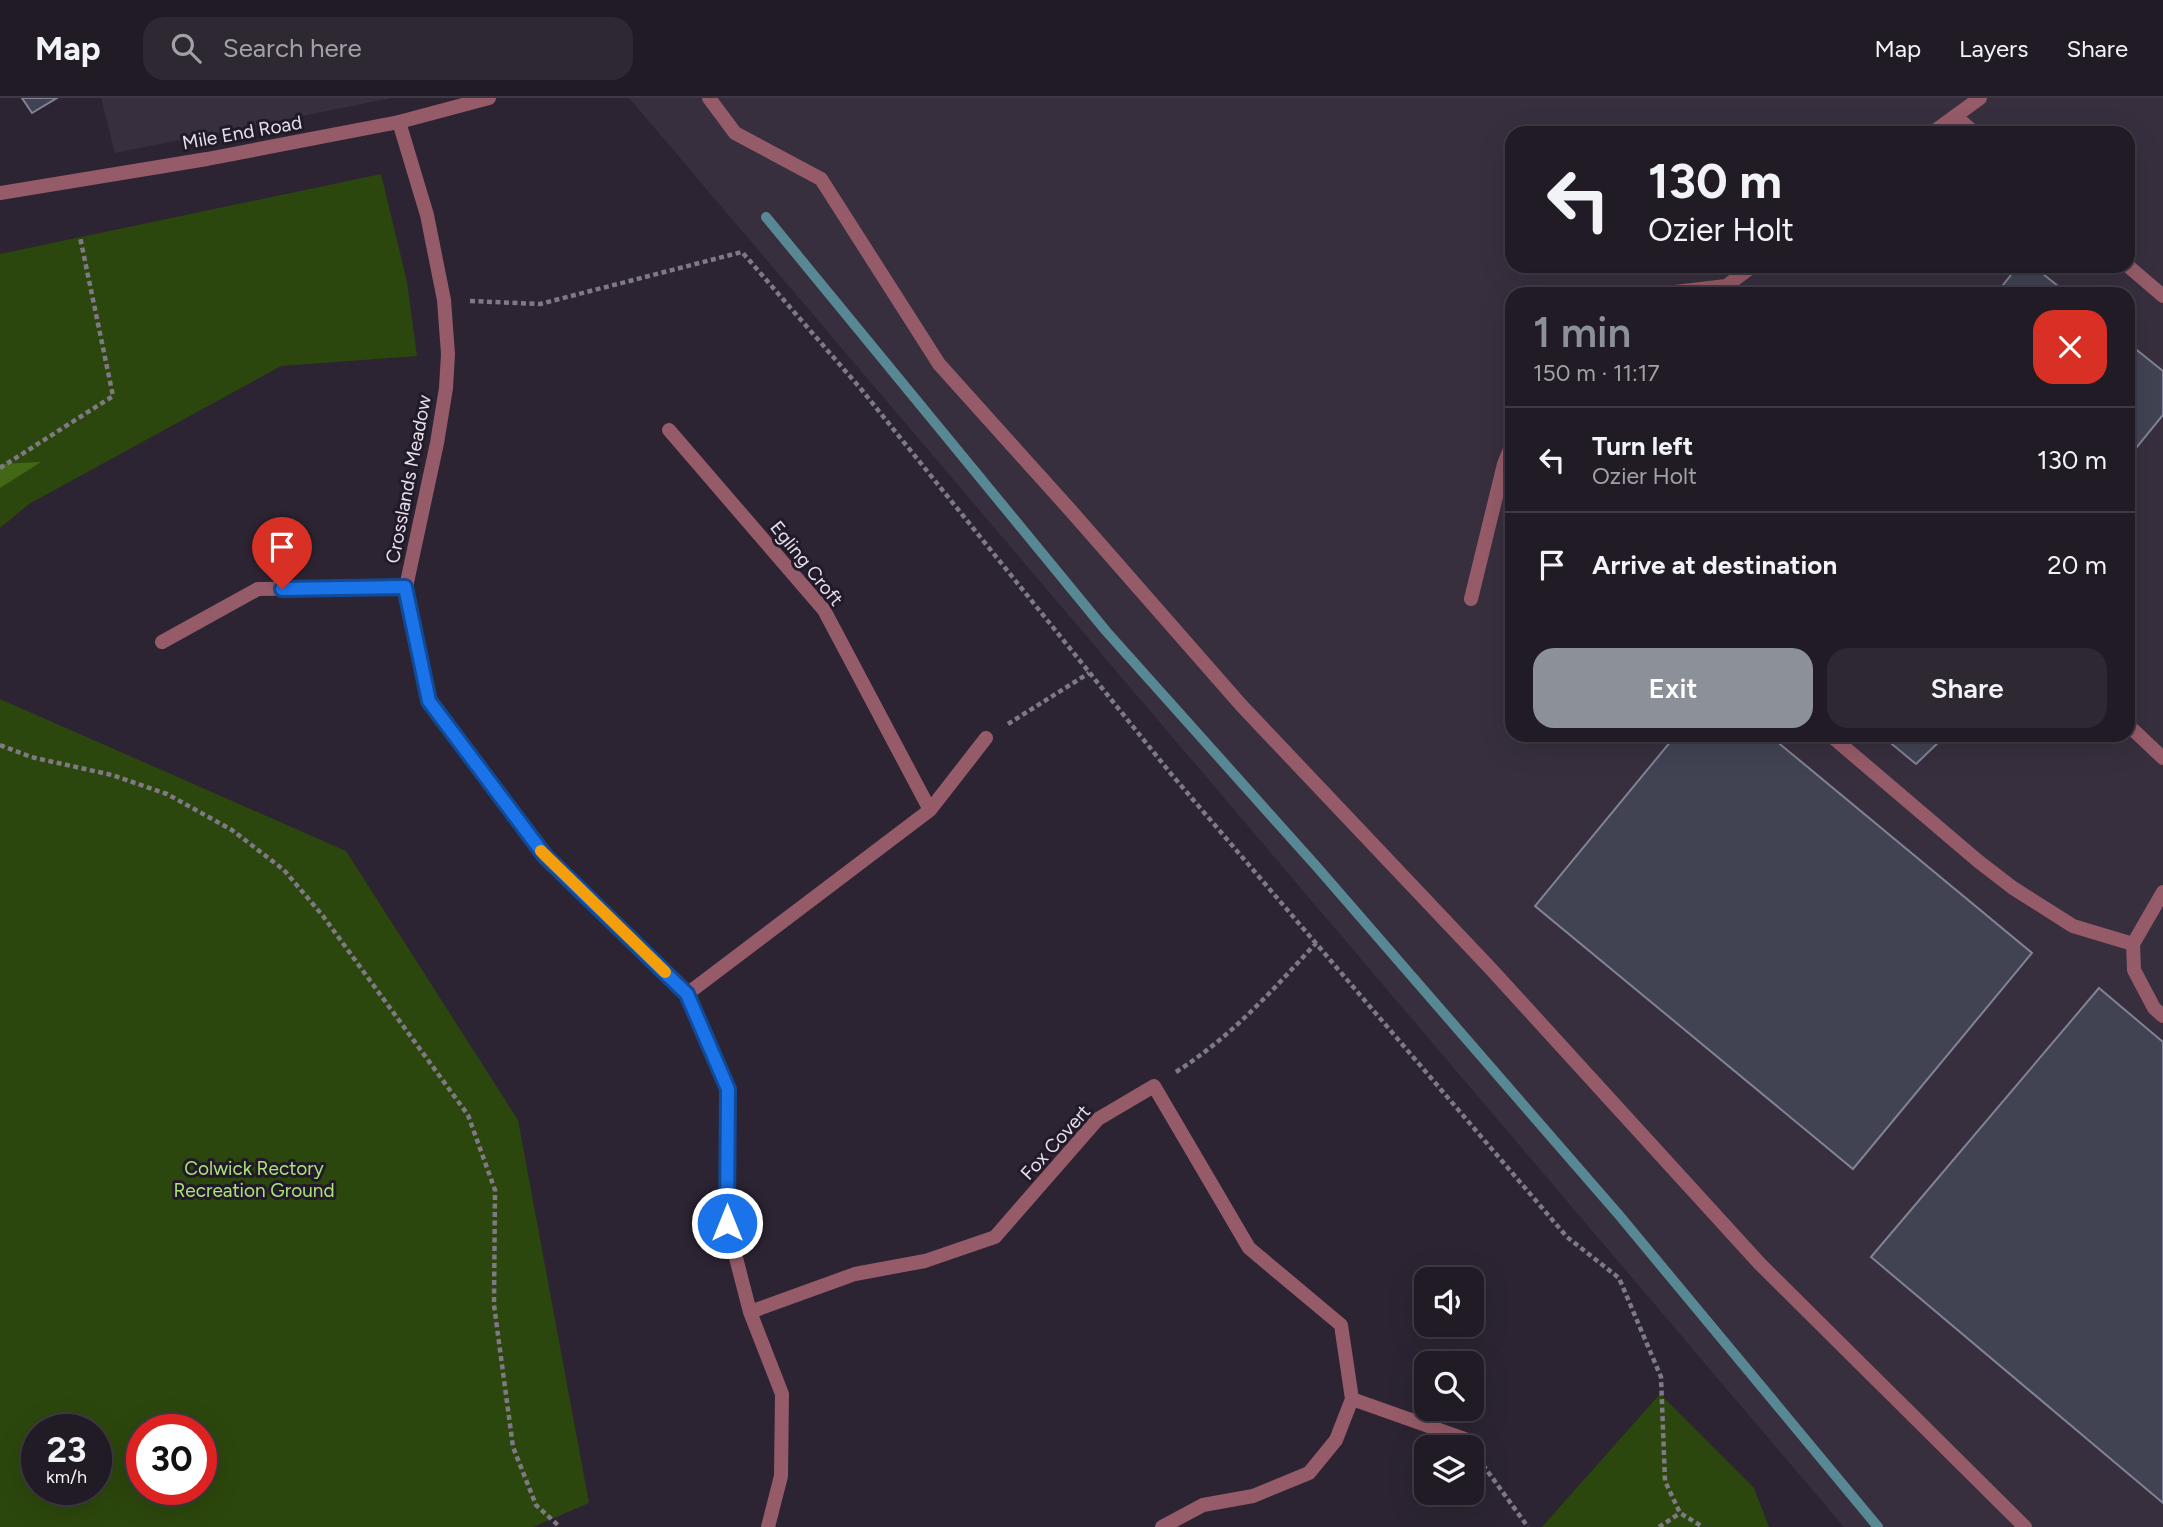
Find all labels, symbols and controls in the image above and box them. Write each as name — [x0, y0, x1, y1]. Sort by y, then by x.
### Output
search box — [143, 17, 633, 80]
text: Map — [35, 29, 101, 68]
icon: search — [167, 29, 205, 67]
text: Search here — [223, 32, 362, 64]
text: Map — [1874, 34, 1921, 63]
text: Layers — [1959, 34, 2028, 63]
text: Share — [2066, 34, 2128, 63]
street label: Mile End Road — [180, 111, 304, 154]
text: 130 m — [1648, 151, 1782, 210]
icon: left — [1533, 154, 1624, 245]
text: Ozier Holt — [1648, 211, 1794, 249]
text: 1 min — [1533, 307, 1631, 358]
button: close — [2033, 310, 2107, 384]
text: 150 m · 11:17 — [1533, 359, 1660, 387]
street label: Crosslands Meadow — [381, 393, 436, 565]
text: Turn left — [1592, 430, 1693, 462]
icon: left — [1533, 441, 1571, 479]
text: 130 m — [2037, 444, 2107, 476]
text: Ozier Holt — [1592, 462, 1697, 490]
street label: Egling Croft — [765, 516, 848, 610]
pin — [252, 517, 312, 589]
icon: arrive — [263, 528, 301, 566]
icon: arrive — [1533, 546, 1571, 584]
text: Arrive at destination — [1592, 549, 1837, 581]
text: 20 m — [2047, 549, 2107, 581]
button: Exit — [1533, 648, 1813, 728]
button: Share — [1827, 648, 2107, 728]
street label: Fox Covert — [1016, 1100, 1095, 1185]
park label: Colwick Rectory Recreation Ground — [173, 1157, 335, 1202]
position arrow — [690, 1186, 764, 1260]
map controls — [1414, 1267, 1484, 1505]
button: sound — [1414, 1267, 1484, 1337]
button: search — [1414, 1351, 1484, 1421]
speed limit sign: 30 — [126, 1414, 217, 1505]
text: 23 — [47, 1429, 86, 1471]
button: layers — [1414, 1435, 1484, 1505]
text: km/h — [46, 1466, 87, 1488]

